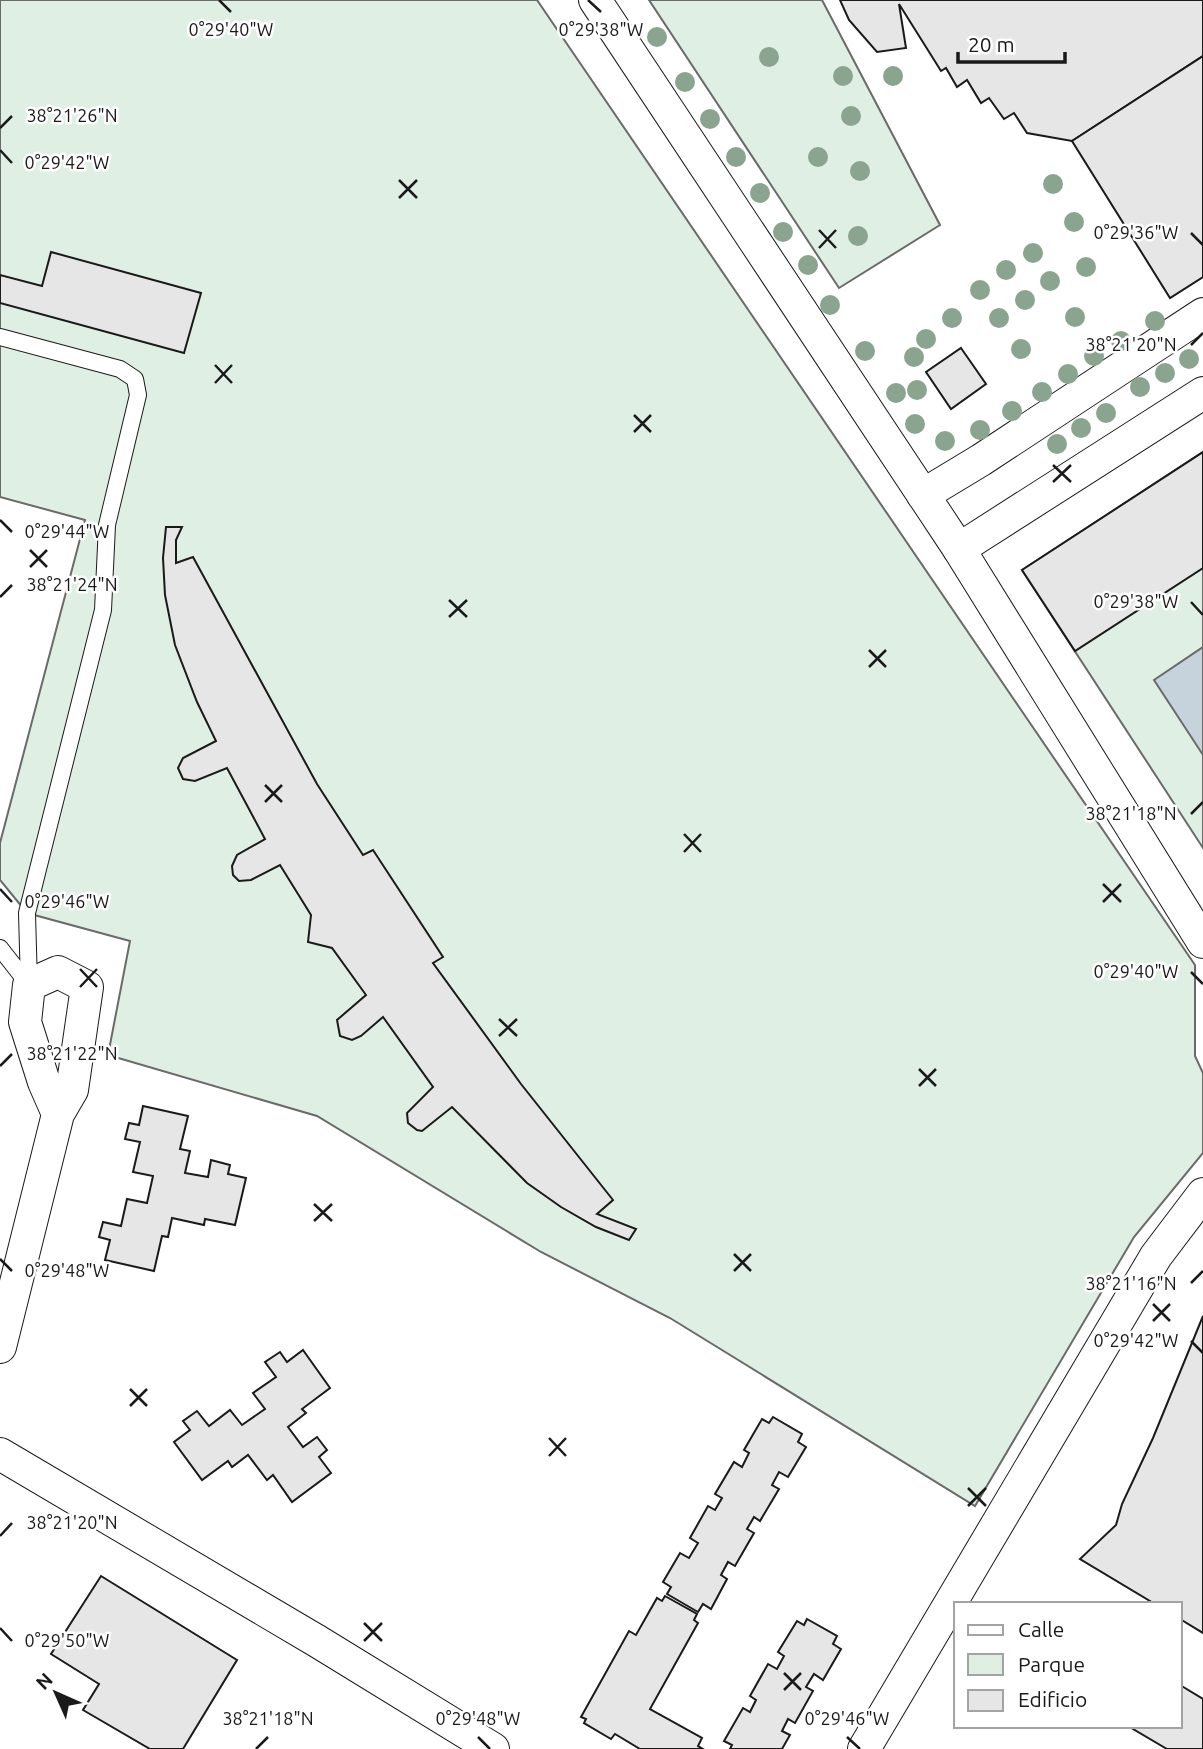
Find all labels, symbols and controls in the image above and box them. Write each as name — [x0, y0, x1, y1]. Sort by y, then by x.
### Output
text: 0°29'40"W — [189, 19, 274, 39]
text: 0°29'38"W — [559, 19, 644, 39]
scale bar — [958, 21, 1065, 65]
text: 20 m — [968, 32, 1015, 56]
text: 38°21'26"N — [26, 105, 118, 125]
text: 0°29'42"W — [25, 152, 110, 172]
text: 0°29'36"W — [1094, 222, 1179, 242]
text: 38°21'20"N — [1085, 334, 1177, 354]
text: 0°29'44"W — [25, 521, 110, 541]
text: 38°21'24"N — [26, 574, 118, 594]
text: 0°29'38"W — [1094, 591, 1179, 611]
text: 38°21'18"N — [1085, 803, 1177, 823]
text: 0°29'46"W — [25, 891, 110, 911]
text: 0°29'40"W — [1094, 961, 1179, 981]
text: 38°21'22"N — [26, 1043, 118, 1063]
text: 0°29'48"W — [25, 1260, 110, 1280]
text: 38°21'16"N — [1085, 1273, 1177, 1293]
text: 0°29'42"W — [1094, 1330, 1179, 1350]
text: 38°21'20"N — [26, 1512, 118, 1532]
legend — [954, 1602, 1182, 1728]
text: Calle — [1018, 1617, 1064, 1641]
text: 0°29'50"W — [25, 1630, 110, 1650]
text: Parque — [1018, 1652, 1085, 1676]
north arrow — [21, 1658, 91, 1728]
text: N — [31, 1668, 57, 1694]
text: Edificio — [1018, 1687, 1087, 1711]
text: 38°21'18"N — [222, 1708, 314, 1728]
text: 0°29'48"W — [436, 1708, 521, 1728]
text: 0°29'46"W — [805, 1708, 890, 1728]

